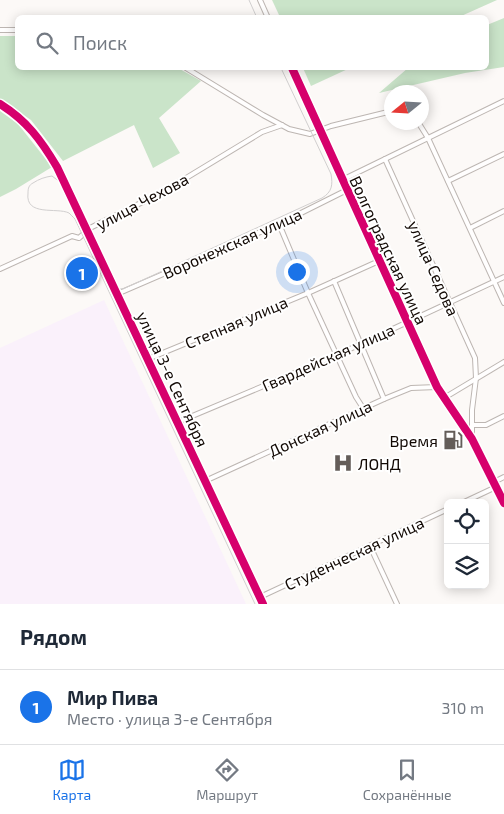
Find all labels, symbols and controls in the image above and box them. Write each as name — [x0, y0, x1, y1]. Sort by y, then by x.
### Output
search box — [15, 15, 489, 70]
icon: search — [33, 29, 61, 57]
text: Поиск — [73, 31, 127, 54]
north arrow — [384, 85, 429, 130]
street label: улица Чехова — [93, 169, 192, 234]
street label: Волгоградская улица — [345, 173, 432, 328]
street label: Воронежская улица — [160, 204, 305, 283]
street label: улица Седова — [404, 218, 463, 319]
pin: 1 — [66, 254, 98, 292]
your location — [284, 259, 310, 285]
street label: Степная улица — [182, 292, 291, 353]
street label: улица 3-е Сентября — [132, 308, 213, 450]
street label: Гвардейская улица — [259, 319, 398, 396]
street label: Донская улица — [265, 396, 375, 461]
fuel station icon: Время — [442, 429, 464, 451]
place label: Время — [389, 431, 438, 450]
hospital icon: ЛОНД — [332, 452, 354, 474]
place label: ЛОНД — [358, 454, 401, 473]
map controls — [444, 499, 489, 589]
button: locate — [444, 499, 489, 544]
street label: Студенческая улица — [281, 512, 427, 595]
button: layers — [444, 544, 489, 589]
text: Рядом — [20, 624, 87, 649]
text: Мир Пива — [67, 686, 158, 709]
text: 1 — [33, 698, 39, 717]
text: 310 m — [442, 698, 484, 717]
text: Место · улица 3-е Сентября — [67, 709, 273, 728]
tab: Карта — [52, 756, 91, 803]
tab: Маршрут — [196, 756, 258, 803]
tab: Сохранённые — [363, 756, 452, 803]

